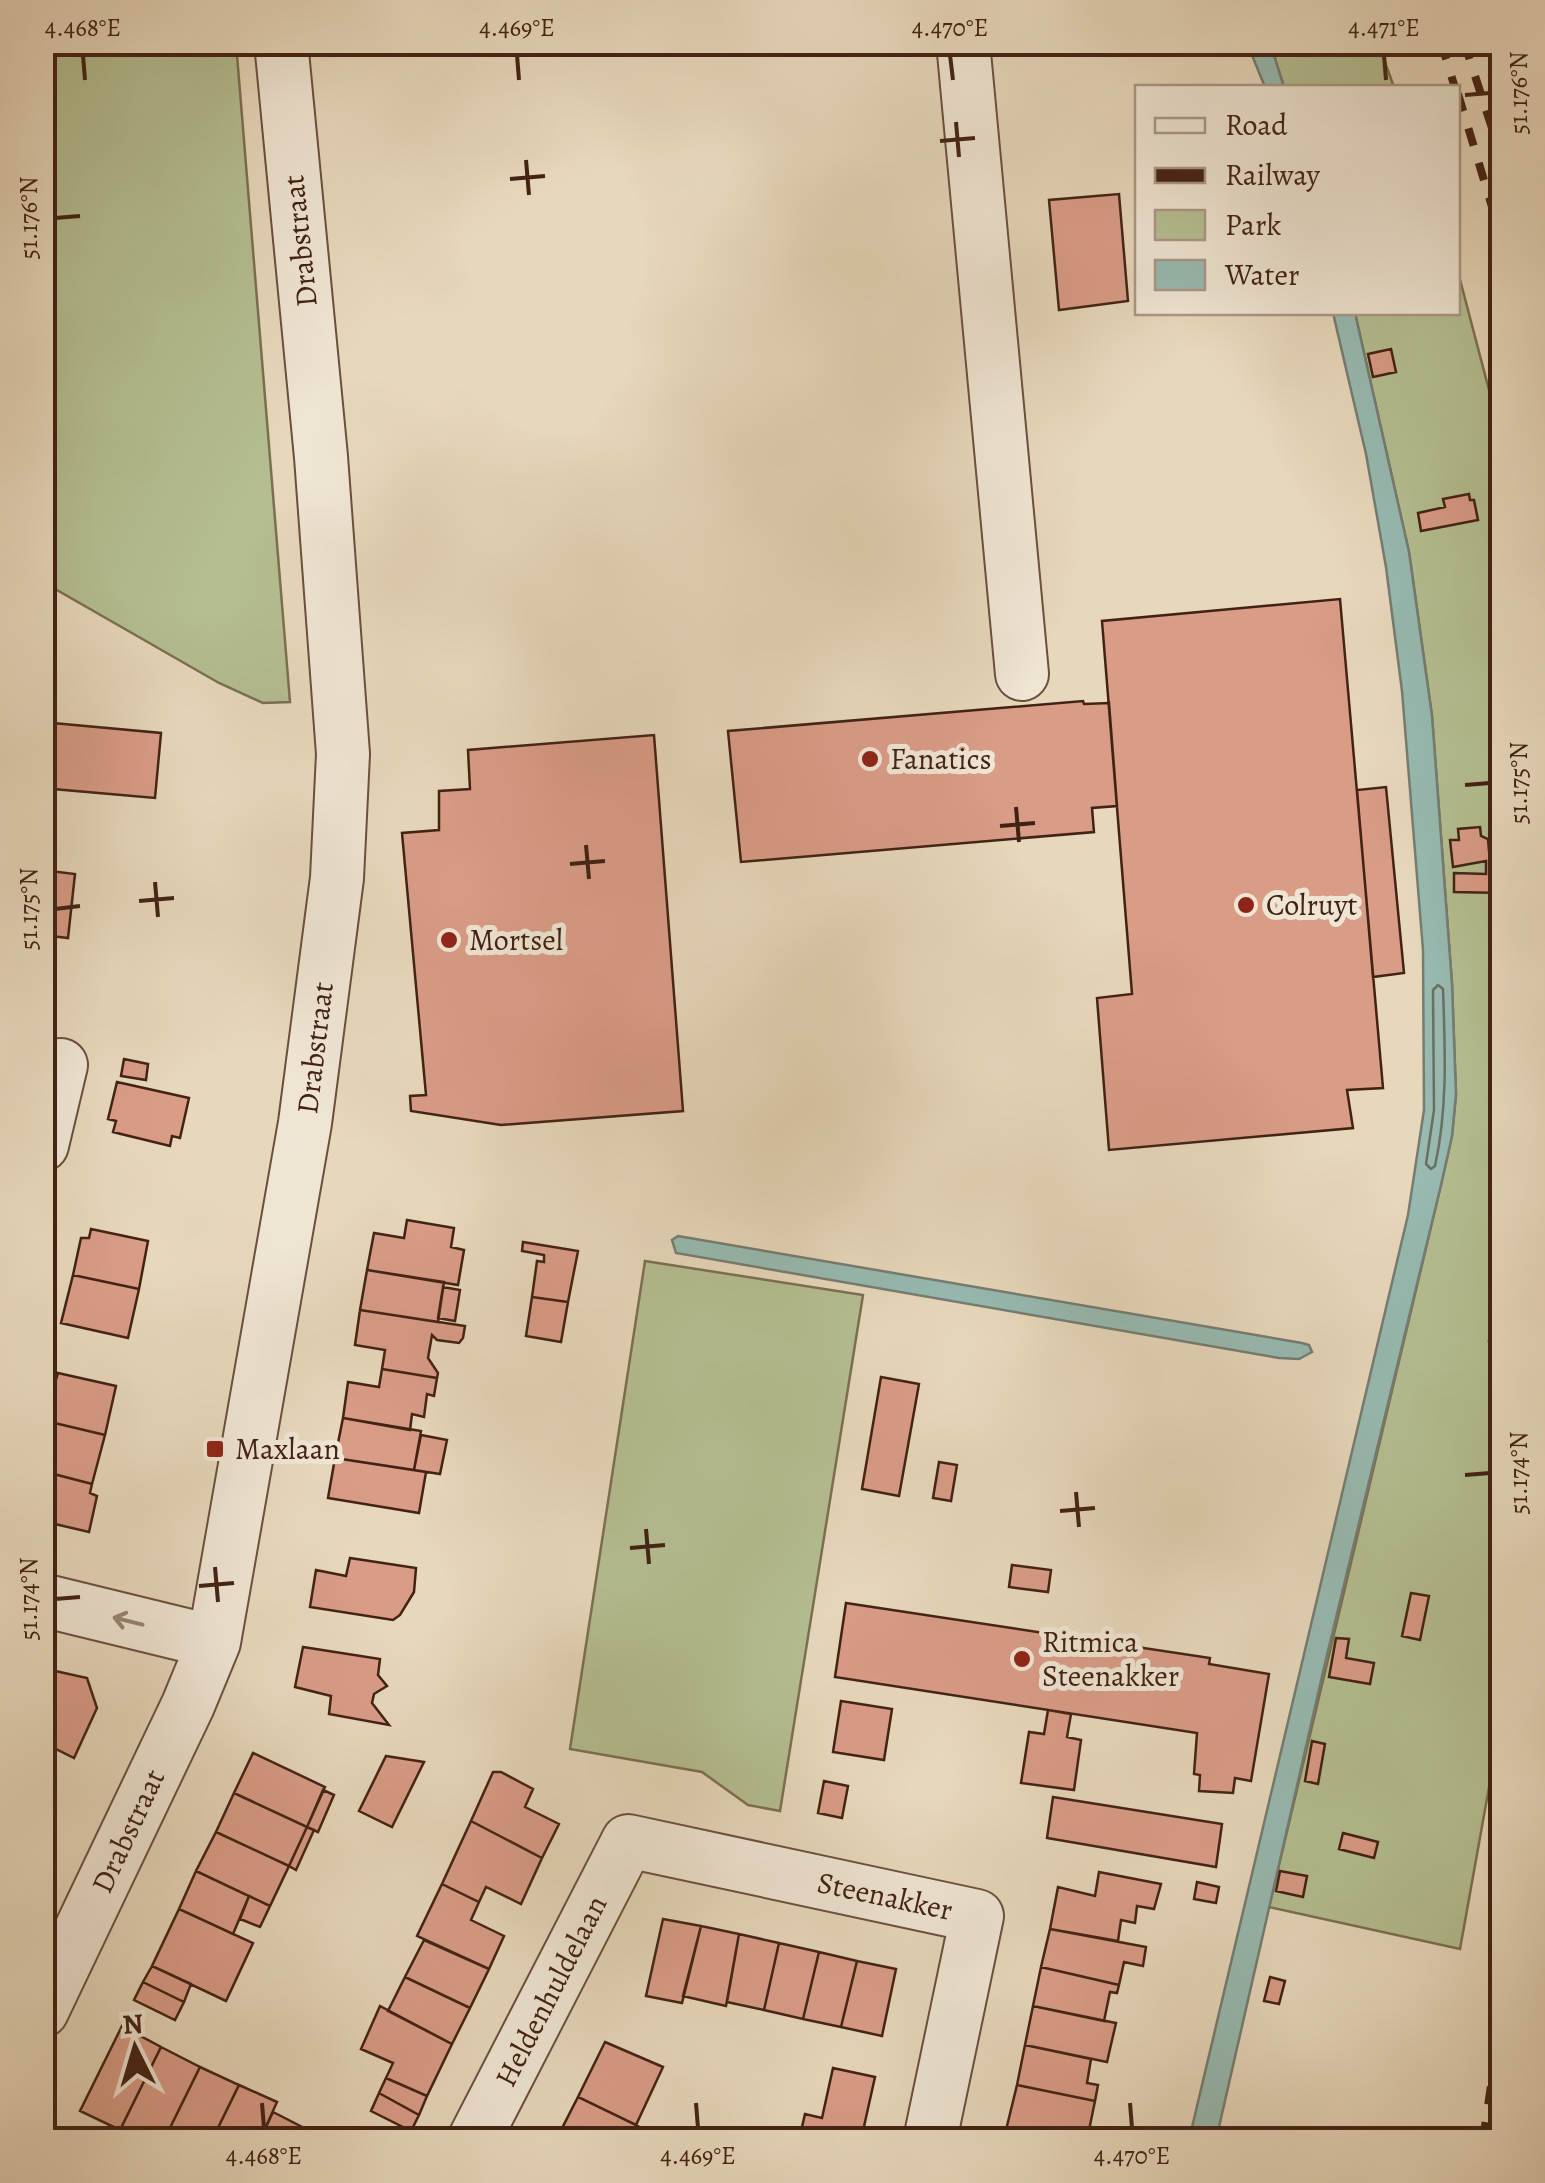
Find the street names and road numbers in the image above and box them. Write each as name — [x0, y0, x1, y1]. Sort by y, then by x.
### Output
street label: Drabstraat — [273, 173, 327, 309]
street label: Drabstraat — [287, 980, 343, 1116]
street label: Drabstraat — [82, 1762, 174, 1900]
street label: Steenakker — [814, 1862, 956, 1930]
street label: Heldenhuldelaan — [486, 1889, 616, 2093]

